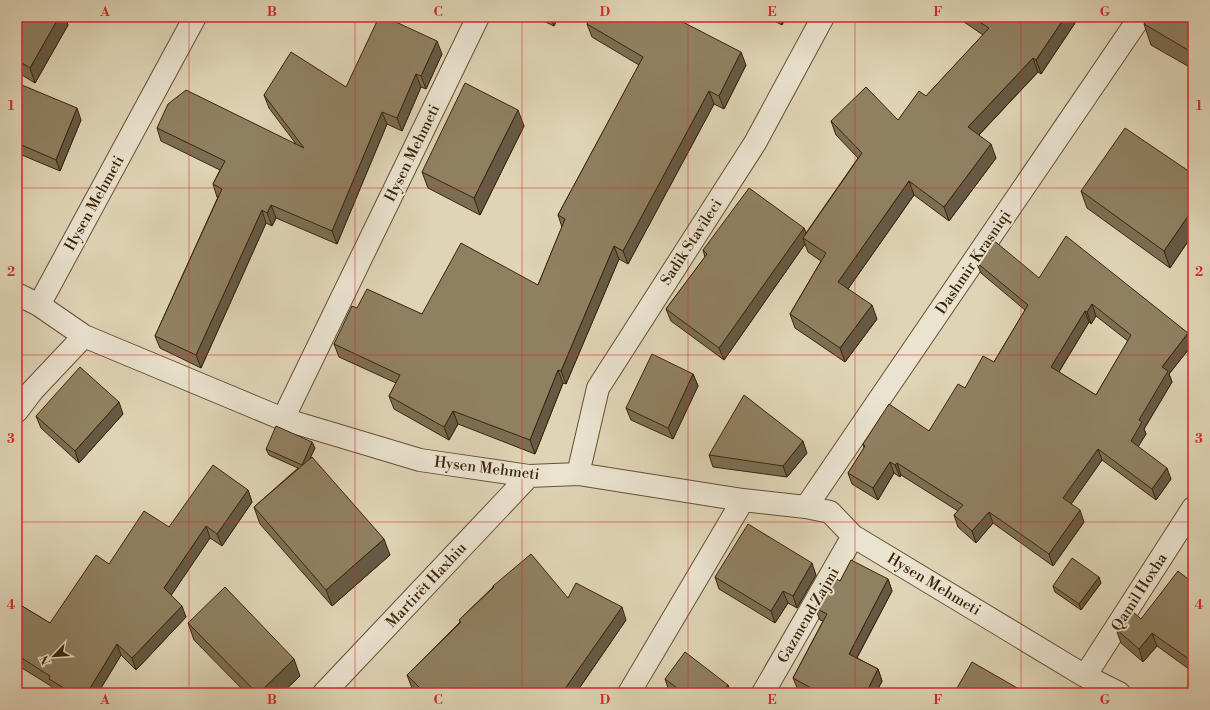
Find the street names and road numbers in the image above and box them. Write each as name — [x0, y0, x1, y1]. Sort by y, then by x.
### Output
street label: Hysen Mehmeti — [381, 101, 444, 205]
street label: Hysen Mehmeti — [60, 152, 128, 254]
street label: Sadik Stavileci — [656, 195, 726, 289]
street label: Dashmir Krasniqi — [932, 207, 1015, 318]
street label: Hysen Mehmeti — [433, 453, 541, 484]
street label: Martirët Haxhiu — [382, 538, 471, 632]
street label: Hysen Mehmeti — [883, 549, 984, 620]
street label: Qamil Hoxha — [1107, 549, 1172, 635]
street label: Gazmend Zajmi — [773, 564, 844, 667]

